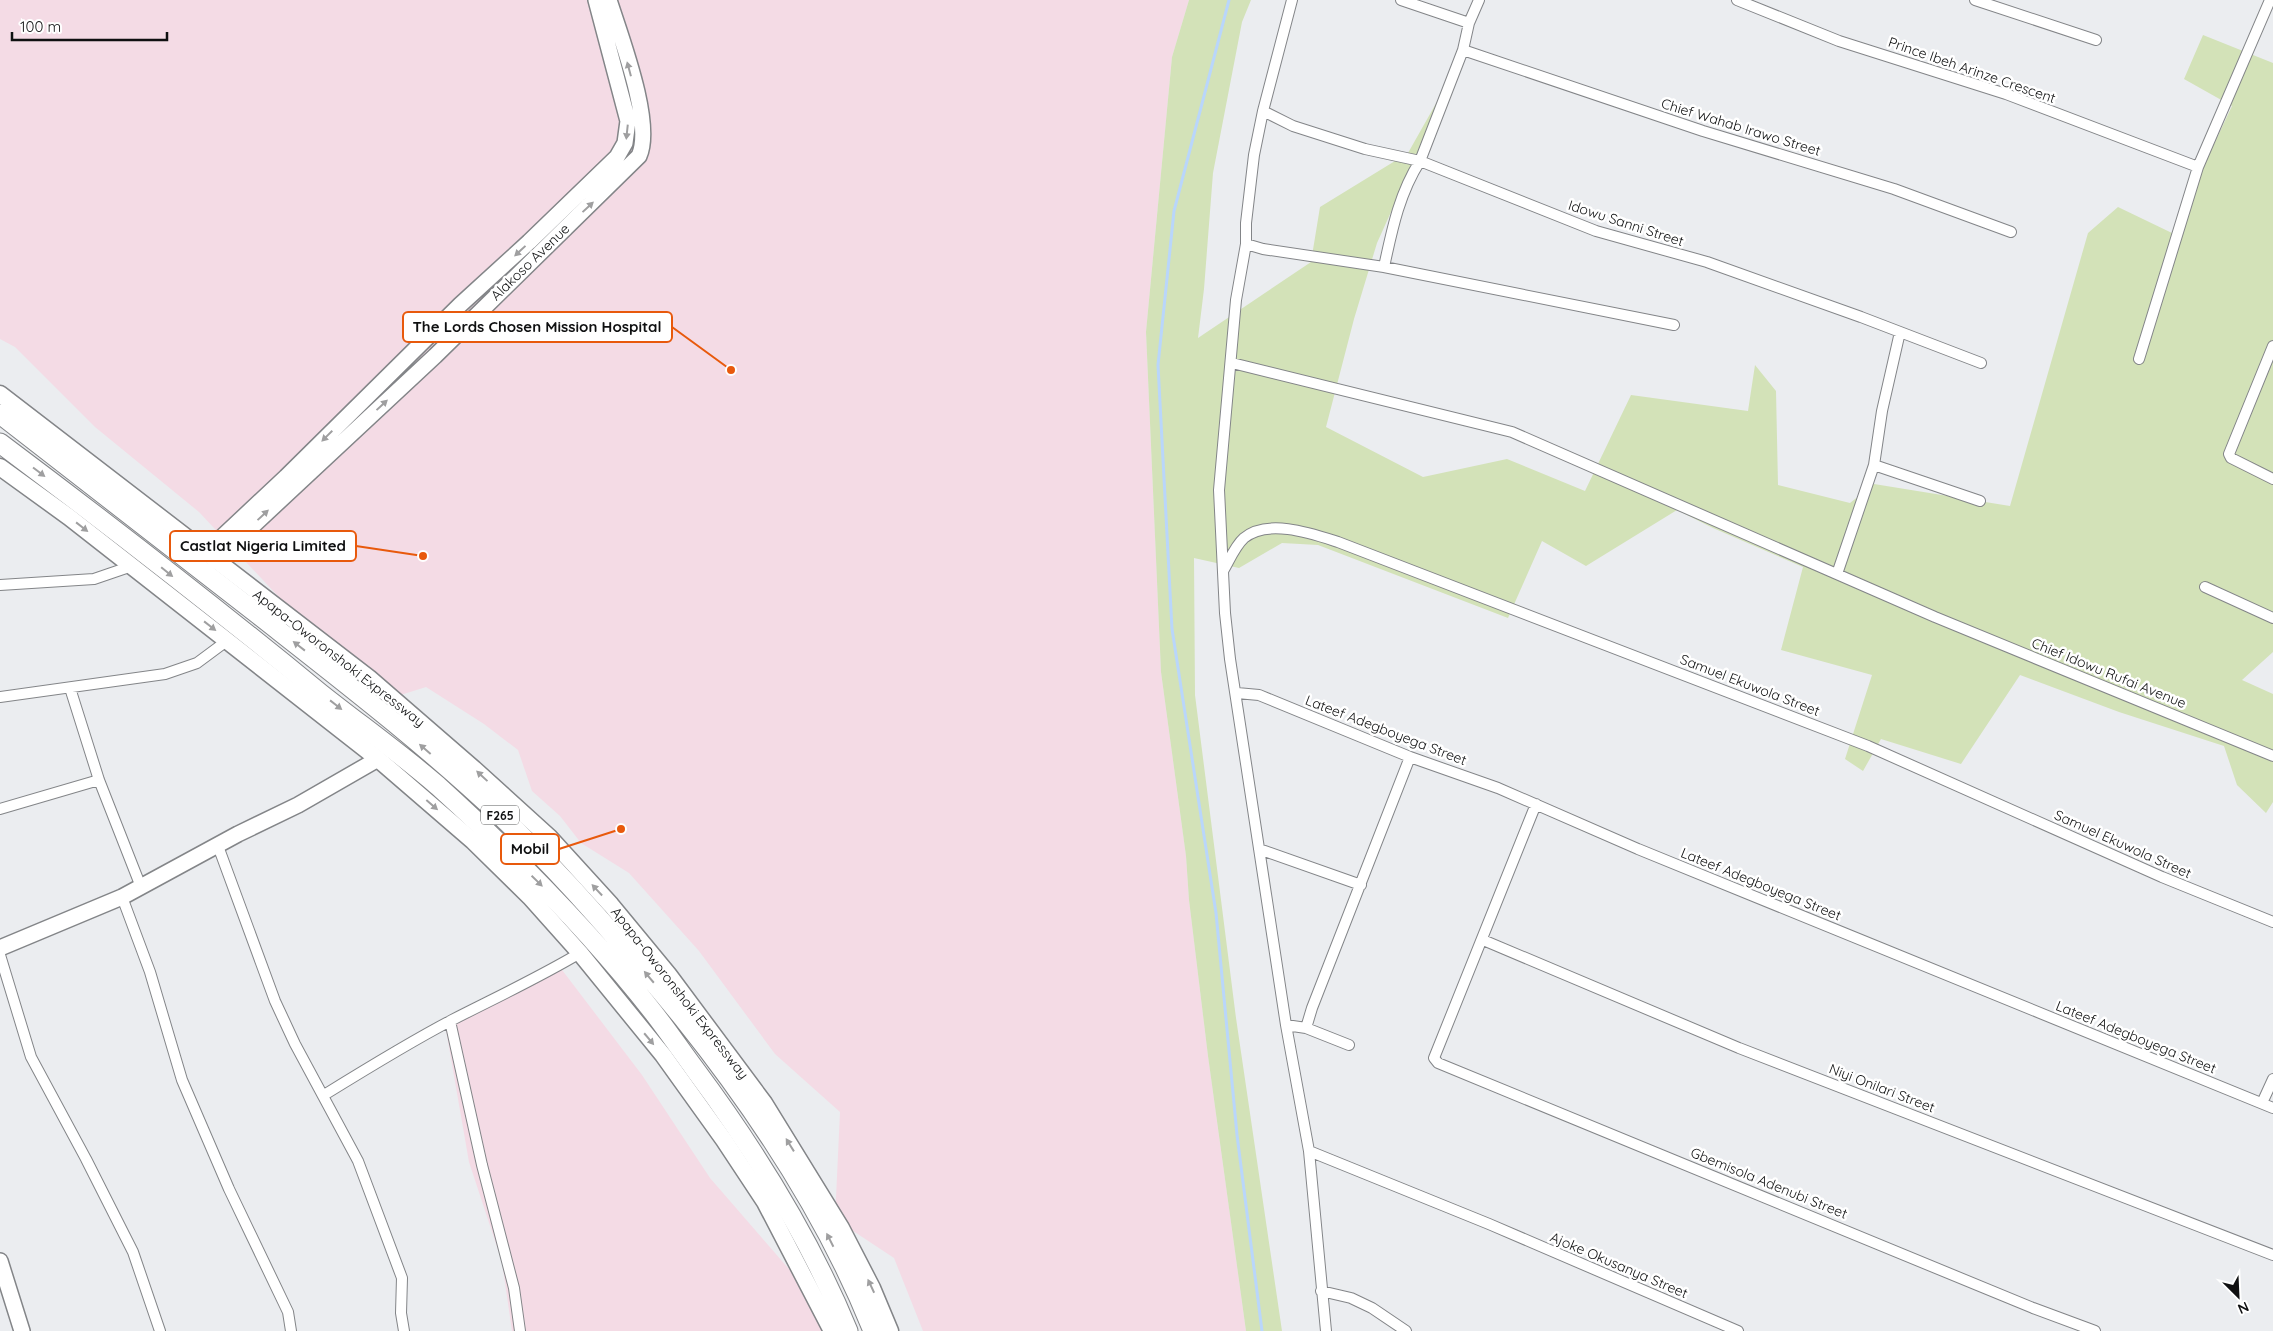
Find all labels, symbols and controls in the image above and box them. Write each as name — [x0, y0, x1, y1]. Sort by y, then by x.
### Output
scale bar — [12, 10, 168, 42]
text: 100 m — [20, 17, 61, 36]
street label: Prince Ibeh Arinze Crescent — [1886, 33, 2058, 107]
one-way arrow — [625, 61, 633, 76]
street label: Chief Wahab Irawo Street — [1659, 94, 1823, 160]
one-way arrow — [623, 124, 631, 140]
street label: Idowu Sanni Street — [1566, 196, 1686, 250]
one-way arrow — [581, 201, 593, 213]
street label: Alakoso Avenue — [487, 220, 573, 304]
one-way arrow — [515, 245, 527, 257]
callout: The Lords Chosen Mission Hospital — [403, 312, 672, 342]
text: The Lords Chosen Mission Hospital — [412, 317, 662, 336]
one-way arrow — [376, 399, 388, 411]
one-way arrow — [322, 430, 334, 442]
one-way arrow — [32, 467, 46, 477]
one-way arrow — [256, 509, 268, 521]
one-way arrow — [75, 521, 88, 532]
callout: Castlat Nigeria Limited — [170, 531, 356, 561]
text: Castlat Nigeria Limited — [180, 536, 346, 555]
one-way arrow — [160, 566, 173, 577]
street label: Apapa-Oworonshoki Expressway — [249, 585, 429, 731]
one-way arrow — [203, 621, 216, 632]
street label: Chief Idowu Rufai Avenue — [2029, 634, 2189, 712]
one-way arrow — [292, 641, 306, 651]
street label: Samuel Ekuwola Street — [1678, 650, 1823, 720]
street label: Lateef Adegboyega Street — [1303, 691, 1469, 769]
one-way arrow — [329, 699, 342, 710]
one-way arrow — [419, 743, 432, 754]
one-way arrow — [477, 770, 489, 782]
one-way arrow — [426, 799, 438, 810]
road number: F265 — [481, 806, 519, 824]
street label: Samuel Ekuwola Street — [2052, 806, 2195, 882]
callout: Mobil — [501, 834, 559, 864]
text: Mobil — [511, 839, 549, 858]
street label: Lateef Adegboyega Street — [1678, 844, 1844, 925]
one-way arrow — [531, 875, 543, 887]
one-way arrow — [592, 884, 603, 897]
street label: Apapa-Oworonshoki Expressway — [607, 903, 753, 1083]
one-way arrow — [643, 970, 654, 983]
street label: Lateef Adegboyega Street — [2053, 997, 2219, 1078]
one-way arrow — [644, 1032, 655, 1045]
street label: Niyi Onilari Street — [1827, 1060, 1938, 1117]
one-way arrow — [786, 1138, 795, 1152]
street label: Gbemisola Adenubi Street — [1688, 1143, 1850, 1223]
street label: Ajoke Okusanya Street — [1547, 1228, 1691, 1302]
one-way arrow — [826, 1233, 834, 1247]
north arrow — [2213, 1271, 2263, 1321]
one-way arrow — [867, 1279, 875, 1293]
text: N — [2235, 1298, 2252, 1318]

